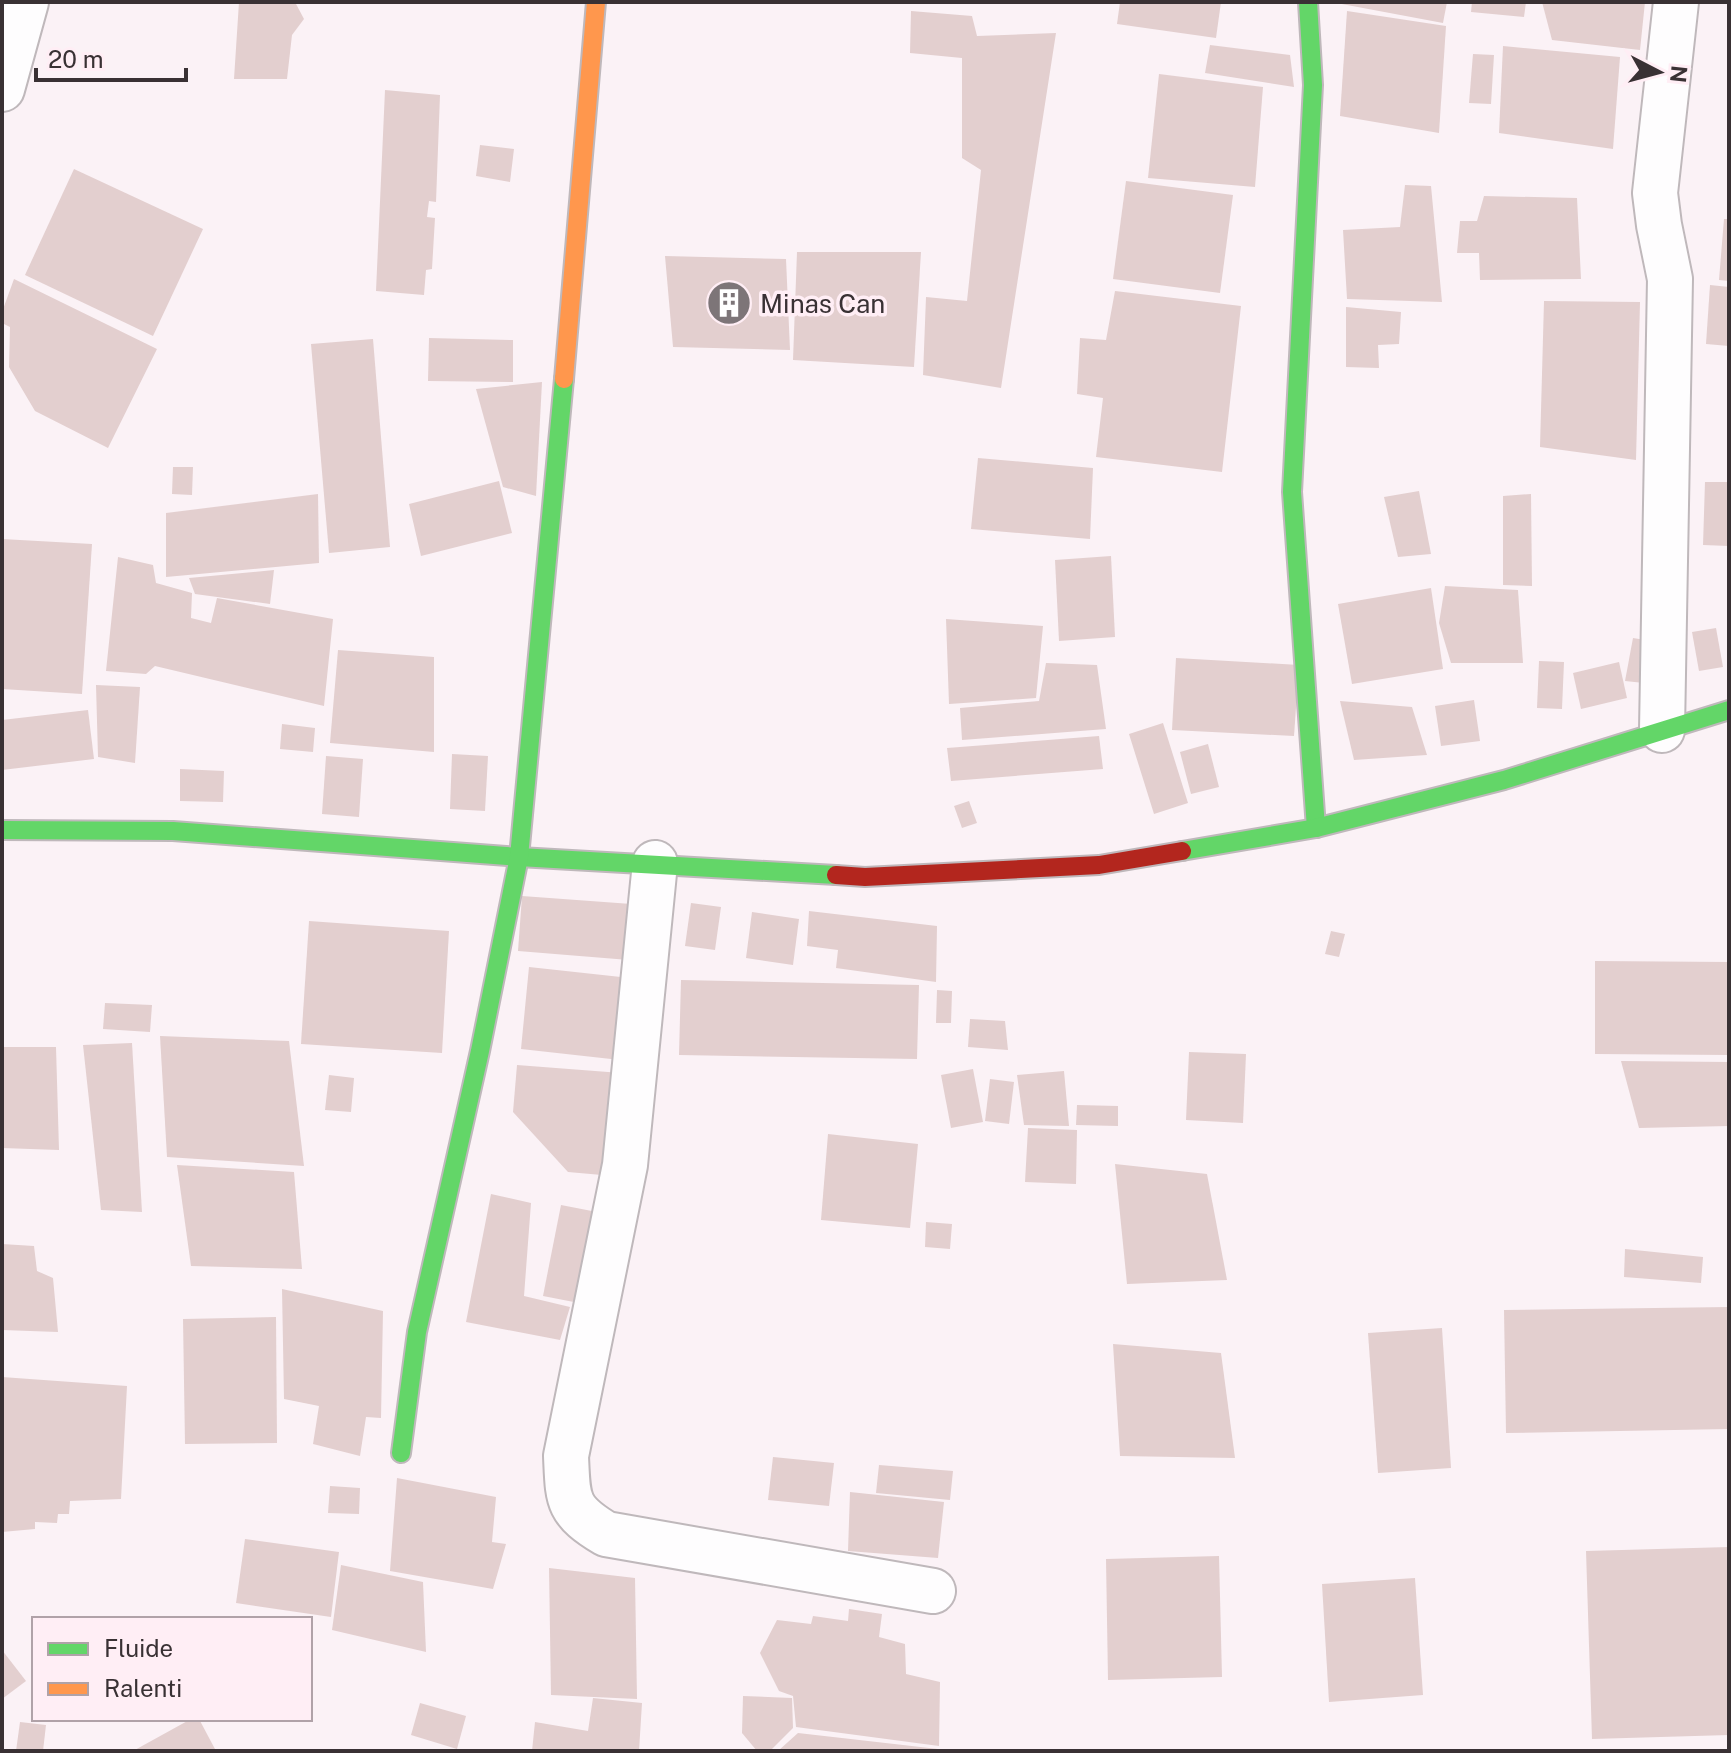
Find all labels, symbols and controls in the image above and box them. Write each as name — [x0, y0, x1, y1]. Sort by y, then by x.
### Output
scale bar — [36, 32, 186, 82]
north arrow — [1619, 32, 1699, 112]
text: 20 m — [48, 45, 104, 73]
text: N — [1665, 64, 1693, 84]
building icon: Minas Can — [705, 279, 753, 327]
place label: Minas Can — [760, 288, 885, 319]
legend — [32, 1617, 312, 1721]
text: Fluide — [104, 1634, 173, 1662]
text: Ralenti — [104, 1674, 182, 1702]

